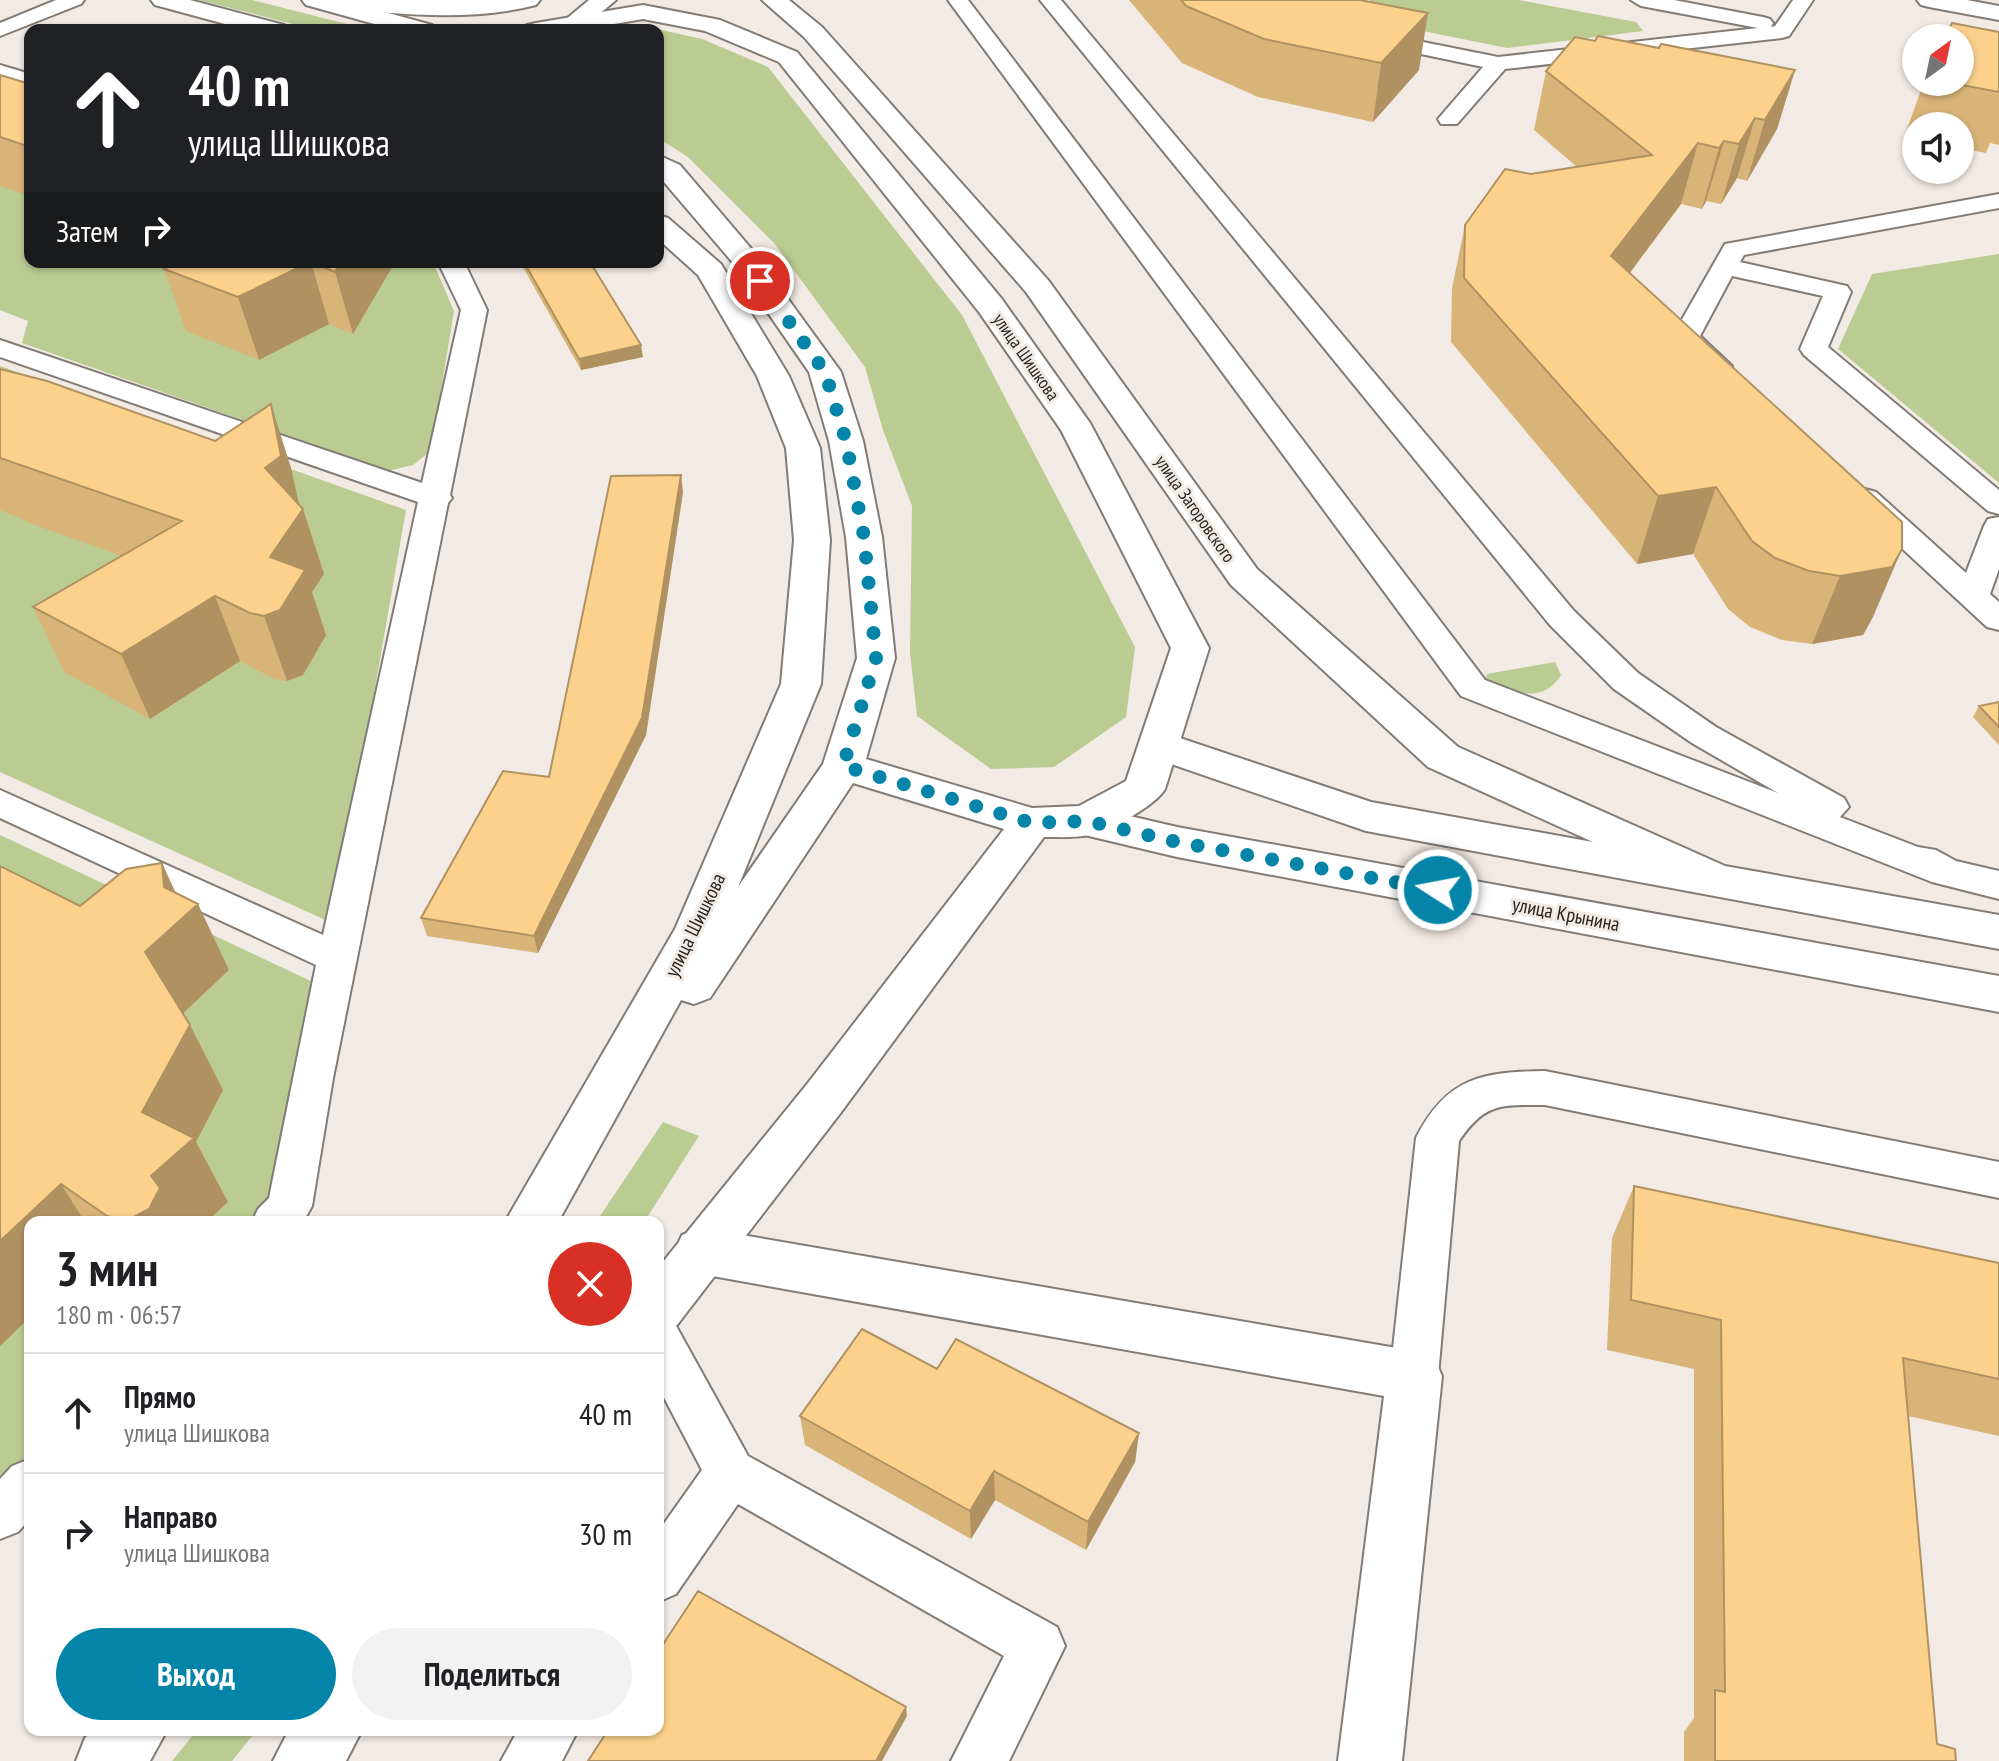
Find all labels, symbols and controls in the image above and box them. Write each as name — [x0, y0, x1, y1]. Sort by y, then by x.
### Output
north arrow — [1902, 24, 1974, 96]
map controls — [1902, 24, 1974, 184]
text: 40 m — [188, 49, 290, 121]
icon: ahead — [56, 56, 160, 160]
button: sound — [1902, 112, 1974, 184]
text: улица Шишкова — [188, 119, 390, 166]
icon: right — [134, 208, 178, 252]
text: Затем — [56, 211, 118, 250]
pin — [726, 247, 794, 315]
icon: arrive — [738, 259, 782, 303]
street label: улица Шишкова — [988, 309, 1065, 405]
street label: улица Загоровского — [1150, 451, 1241, 567]
position arrow — [1396, 848, 1480, 932]
street label: улица Шишкова — [659, 869, 731, 981]
street label: улица Крынина — [1510, 891, 1622, 937]
text: 3 мин — [56, 1237, 158, 1299]
button: close — [548, 1242, 632, 1326]
text: 180 m · 06:57 — [56, 1298, 182, 1331]
text: Прямо — [124, 1377, 196, 1416]
icon: ahead — [56, 1391, 100, 1435]
text: 40 m — [579, 1394, 632, 1433]
text: улица Шишкова — [124, 1416, 270, 1449]
text: Направо — [124, 1497, 217, 1536]
icon: right — [56, 1511, 100, 1555]
text: 30 m — [579, 1514, 632, 1553]
text: улица Шишкова — [124, 1536, 270, 1569]
button: Выход — [56, 1628, 336, 1720]
button: Поделиться — [352, 1628, 632, 1720]

